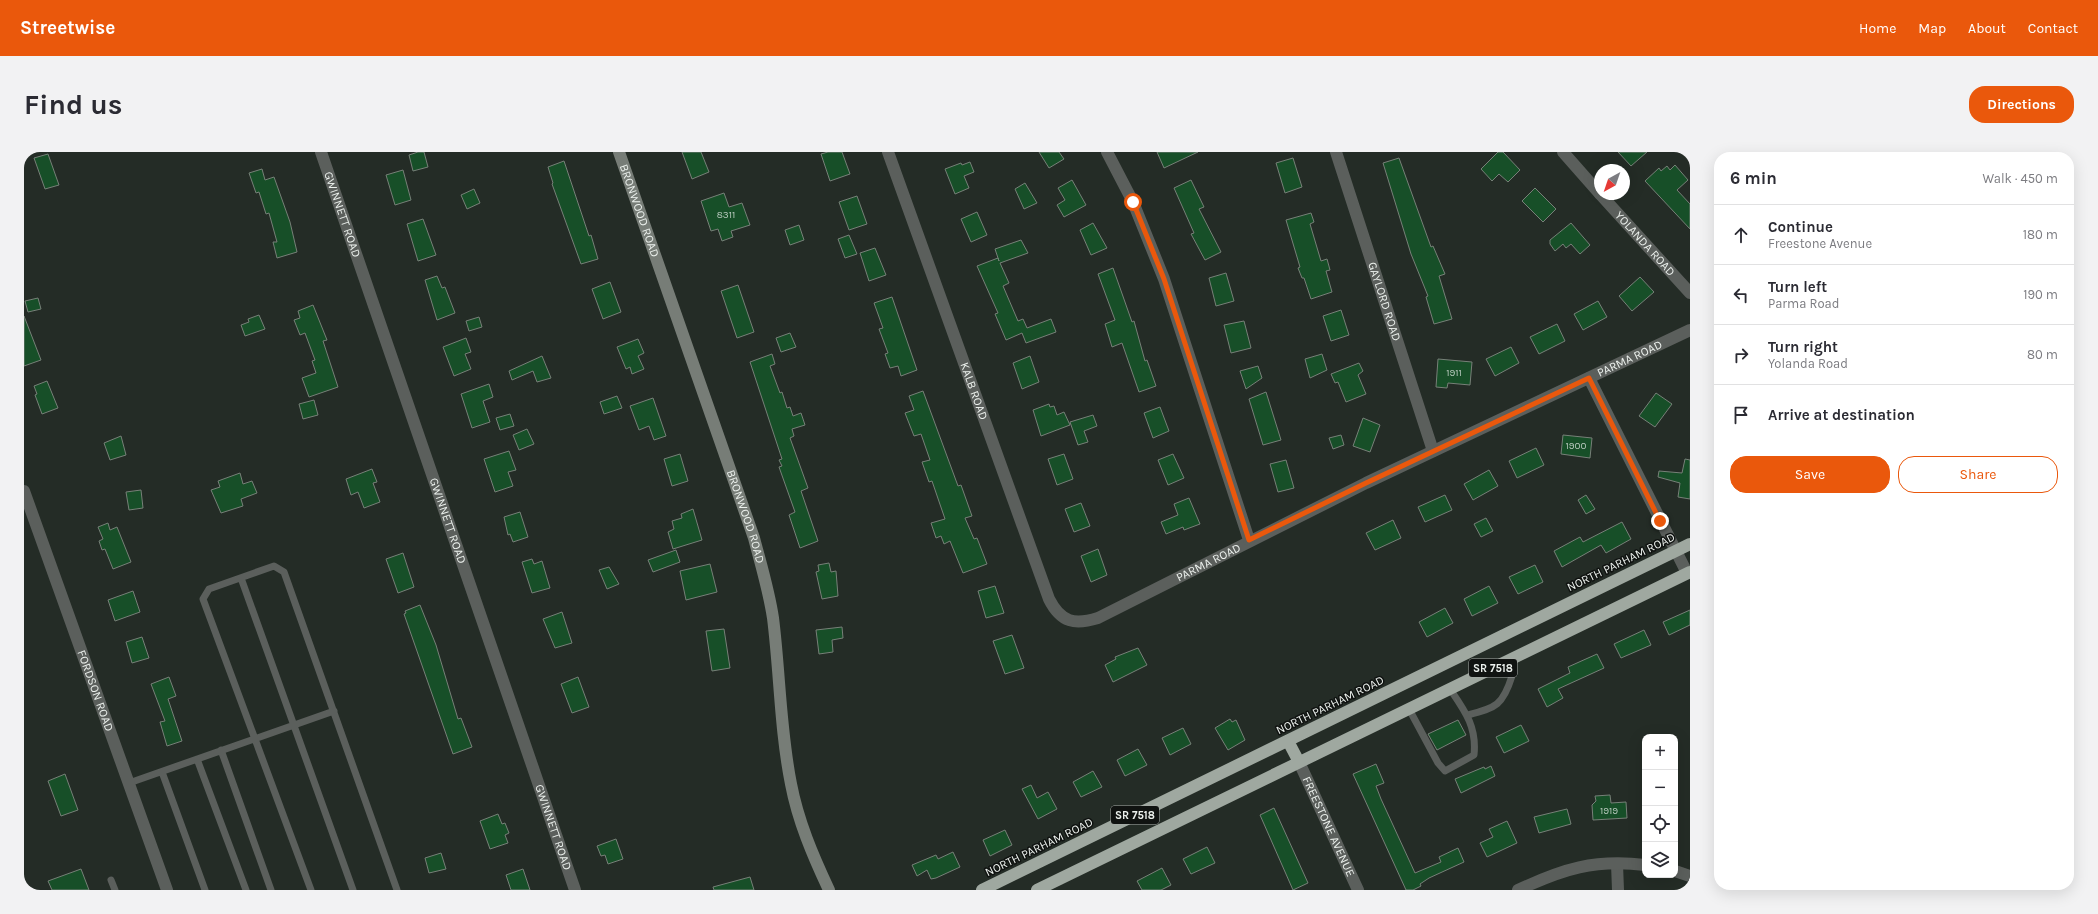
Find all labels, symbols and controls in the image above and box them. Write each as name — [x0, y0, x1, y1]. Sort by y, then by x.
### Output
text: Streetwise — [20, 17, 115, 39]
text: Home — [1859, 20, 1896, 37]
text: Map — [1918, 20, 1946, 37]
text: About — [1968, 20, 2006, 37]
text: Contact — [2028, 20, 2078, 37]
button: Directions — [1969, 86, 2074, 123]
text: Find us — [24, 88, 123, 121]
street label: BRONWOOD ROAD — [617, 162, 662, 259]
north arrow — [1594, 164, 1630, 200]
text: 6 min — [1730, 168, 1777, 188]
street label: GWINNETT ROAD — [321, 170, 364, 259]
text: Walk · 450 m — [1983, 171, 2058, 186]
route start — [1124, 193, 1142, 211]
street label: YOLANDA ROAD — [1612, 208, 1678, 279]
house number: 8311 — [717, 209, 735, 221]
text: Continue — [1768, 218, 1833, 236]
icon: ahead — [1730, 224, 1752, 246]
text: 180 m — [2023, 227, 2058, 242]
text: Freestone Avenue — [1768, 236, 1872, 251]
street label: GAYLORD ROAD — [1365, 260, 1404, 343]
text: Turn left — [1768, 278, 1827, 296]
icon: left — [1730, 284, 1752, 306]
text: 190 m — [2023, 287, 2058, 302]
text: Parma Road — [1768, 296, 1839, 311]
street label: PARMA ROAD — [1595, 337, 1665, 380]
text: Turn right — [1768, 338, 1838, 356]
icon: right — [1730, 344, 1752, 366]
text: 80 m — [2027, 347, 2058, 362]
text: Yolanda Road — [1768, 356, 1848, 371]
street label: KALB ROAD — [957, 360, 991, 422]
house number: 1911 — [1446, 367, 1462, 379]
icon: arrive — [1730, 404, 1752, 426]
text: Arrive at destination — [1768, 406, 1915, 424]
house number: 1900 — [1566, 440, 1587, 452]
button: Save — [1730, 456, 1890, 493]
button: Share — [1898, 456, 2058, 493]
street label: BRONWOOD ROAD — [724, 468, 768, 565]
street label: GWINNETT ROAD — [427, 476, 469, 566]
route end — [1651, 512, 1669, 530]
street label: NORTH PARHAM ROAD — [1565, 530, 1677, 594]
street label: PARMA ROAD — [1174, 540, 1243, 584]
street label: FORDSON ROAD — [75, 648, 117, 733]
road number: SR 7518 — [1469, 659, 1517, 677]
street label: NORTH PARHAM ROAD — [1274, 673, 1386, 737]
map controls — [1642, 734, 1678, 878]
button: + — [1642, 734, 1678, 770]
button: − — [1642, 770, 1678, 806]
street label: FREESTONE AVENUE — [1300, 774, 1358, 879]
street label: GWINNETT ROAD — [532, 782, 575, 872]
house number: 1919 — [1600, 805, 1618, 817]
road number: SR 7518 — [1111, 806, 1159, 824]
button: locate — [1642, 806, 1678, 842]
street label: NORTH PARHAM ROAD — [983, 815, 1095, 879]
button: layers — [1642, 842, 1678, 878]

